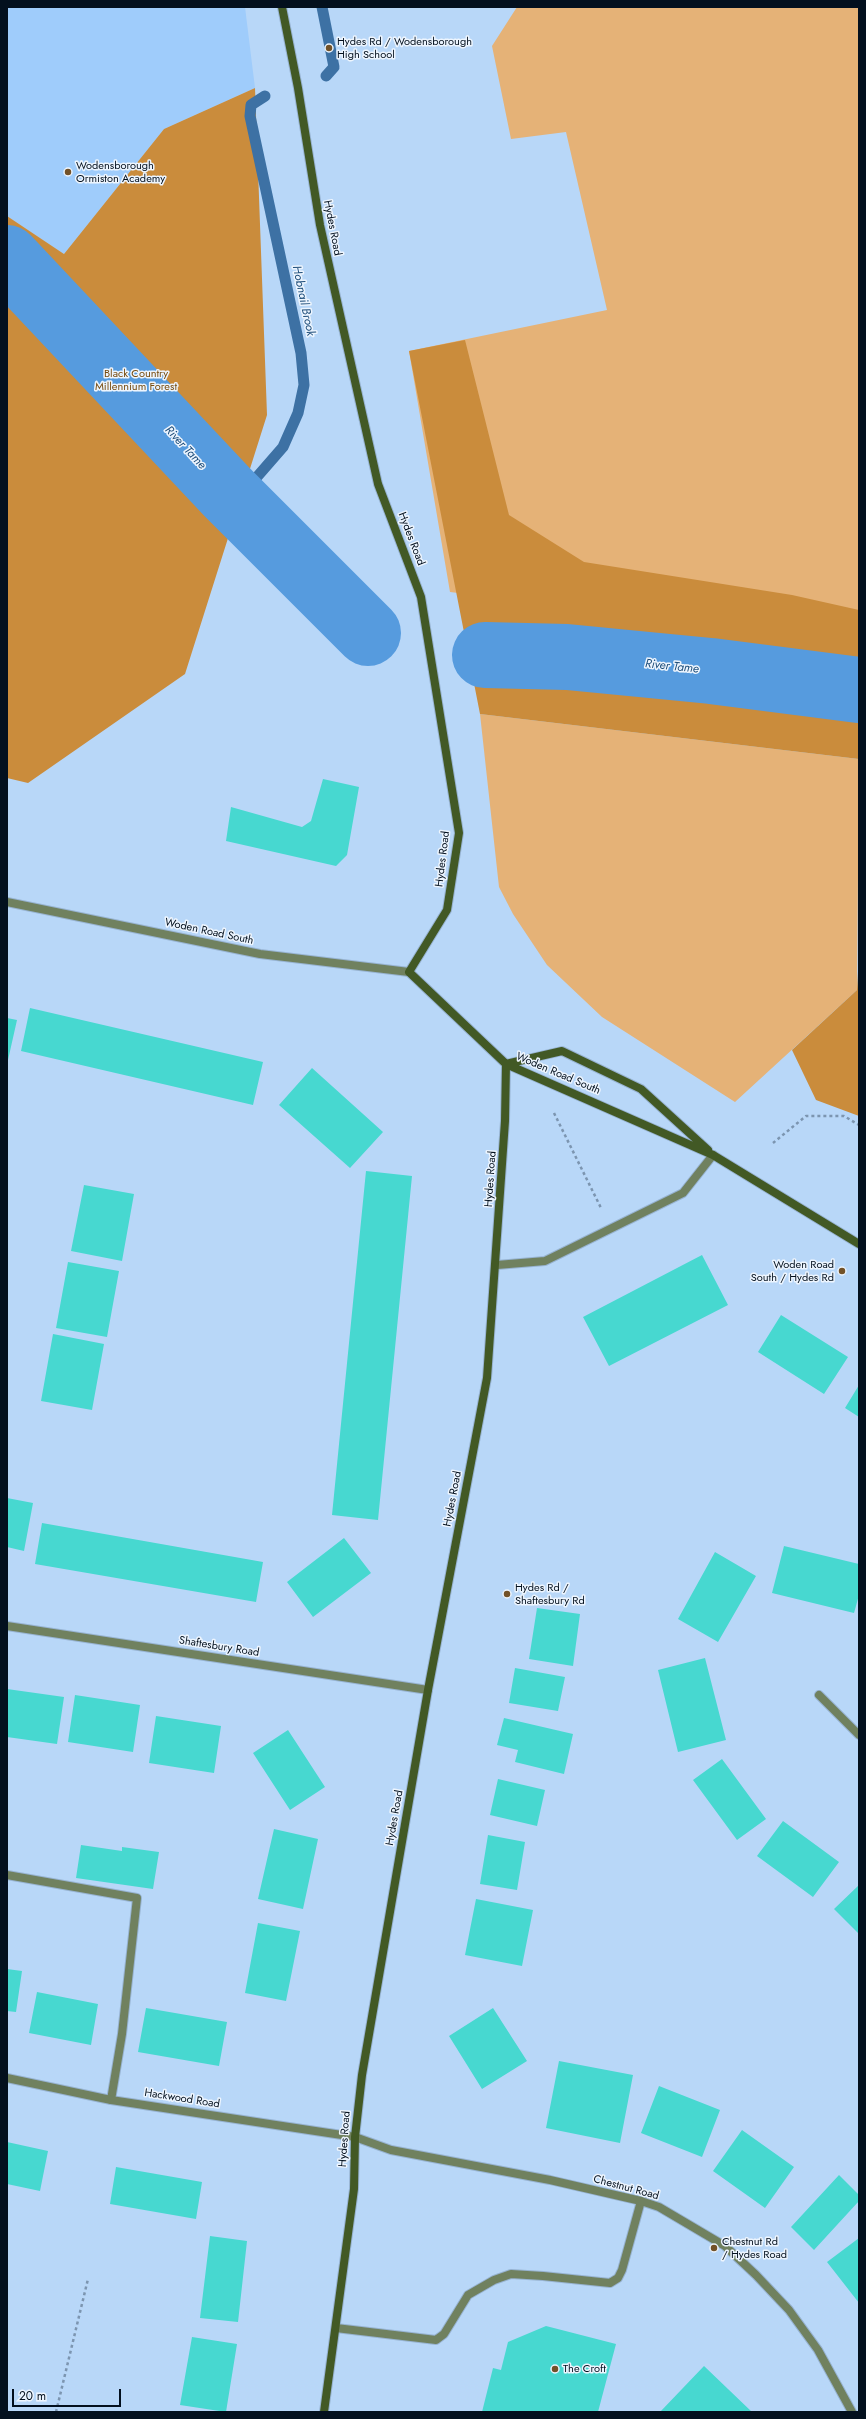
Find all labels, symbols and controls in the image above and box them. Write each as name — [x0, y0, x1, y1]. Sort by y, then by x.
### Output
place label: Hydes Rd / Wodensborough High School — [337, 35, 472, 61]
marker: Hydes Rd / Wodensborough High School — [324, 43, 334, 53]
place label: Wodensborough Ormiston Academy — [76, 159, 165, 185]
marker: Wodensborough Ormiston Academy — [63, 167, 73, 177]
street label: Hydes Road — [320, 199, 344, 257]
water label: Hobnail Brook — [289, 265, 317, 337]
park label: Black Country Millennium Forest — [95, 367, 177, 393]
water label: River Tame — [161, 423, 209, 473]
street label: Hydes Road — [395, 510, 427, 568]
water label: River Tame — [644, 657, 700, 677]
street label: Hydes Road — [433, 830, 453, 888]
street label: Woden Road South — [163, 916, 255, 948]
street label: Woden Road South — [514, 1050, 602, 1098]
street label: Hydes Road — [482, 1151, 500, 1207]
place label: Woden Road South / Hydes Rd — [751, 1258, 834, 1284]
marker: Woden Road South / Hydes Rd — [837, 1266, 847, 1276]
street label: Hydes Road — [441, 1470, 465, 1528]
place label: Hydes Rd / Shaftesbury Rd — [515, 1581, 585, 1607]
marker: Hydes Rd / Shaftesbury Rd — [502, 1589, 512, 1599]
street label: Shaftesbury Road — [178, 1634, 260, 1660]
street label: Hydes Road — [384, 1789, 406, 1847]
street label: Hackwood Road — [143, 2087, 221, 2111]
street label: Hydes Road — [336, 2111, 354, 2167]
street label: Chestnut Road — [592, 2173, 660, 2203]
place label: Chestnut Rd / Hydes Road — [722, 2235, 787, 2261]
marker: Chestnut Rd / Hydes Road — [709, 2243, 719, 2253]
place label: The Croft — [563, 2362, 606, 2376]
marker: The Croft — [550, 2364, 560, 2374]
scale bar — [14, 2381, 123, 2407]
text: 20 m — [19, 2387, 46, 2405]

